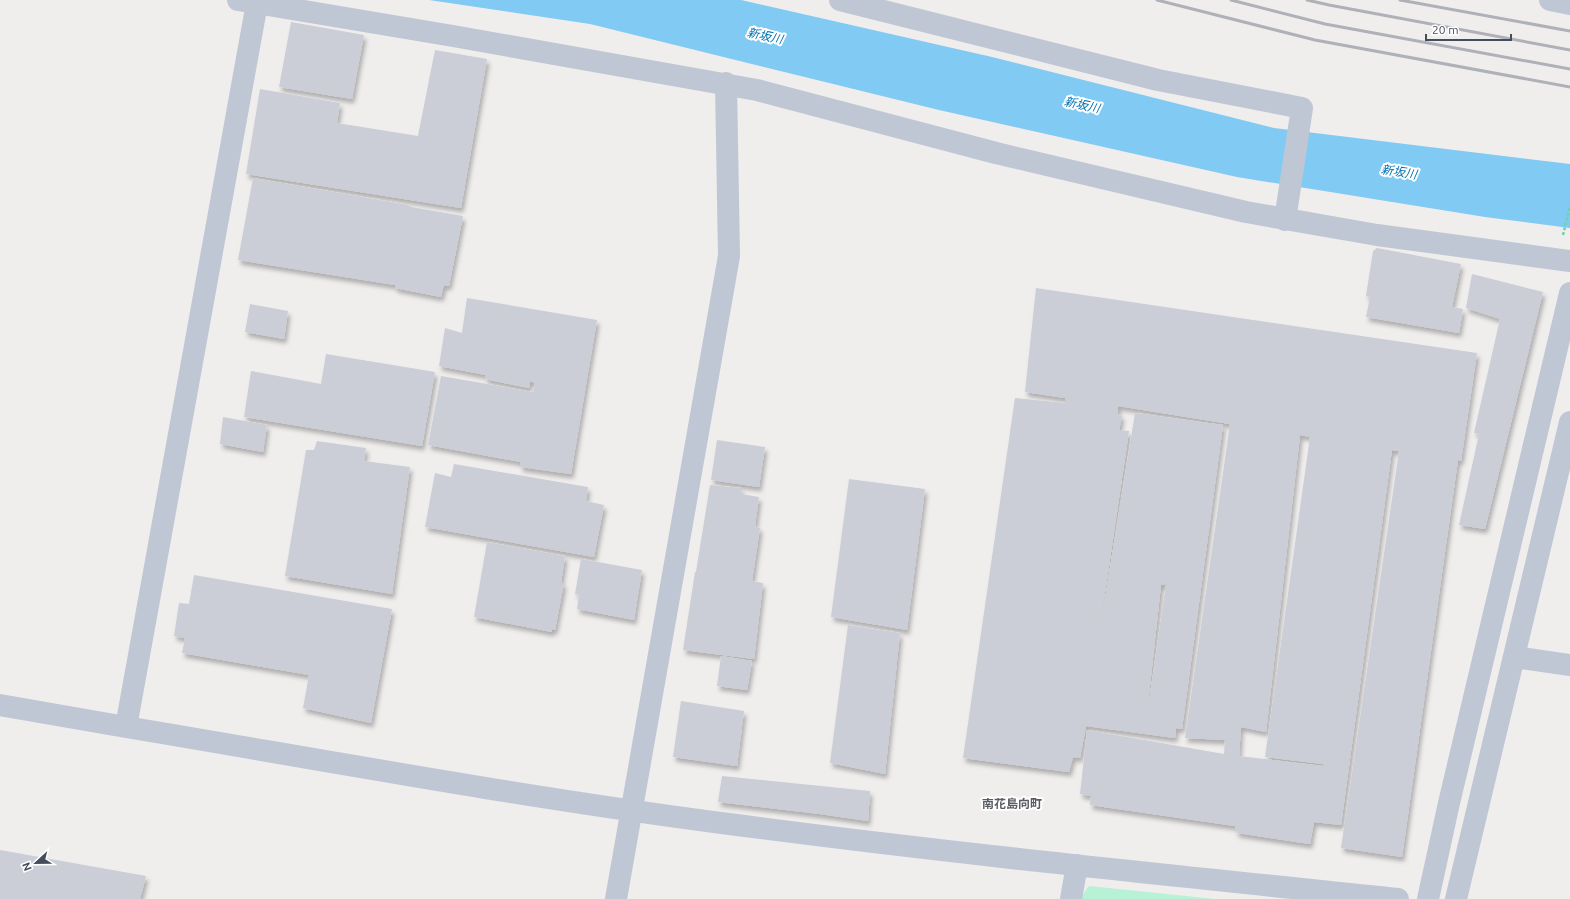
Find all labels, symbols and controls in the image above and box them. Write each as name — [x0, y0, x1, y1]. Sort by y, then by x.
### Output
scale bar — [1426, 16, 1511, 42]
text: 20 m — [1432, 23, 1459, 36]
water label: 新坂川 — [746, 25, 786, 46]
water label: 新坂川 — [1063, 94, 1103, 115]
water label: 新坂川 — [1380, 162, 1420, 181]
district label: 南花島向町 — [982, 797, 1042, 810]
north arrow — [16, 843, 56, 883]
text: N — [20, 861, 34, 873]

